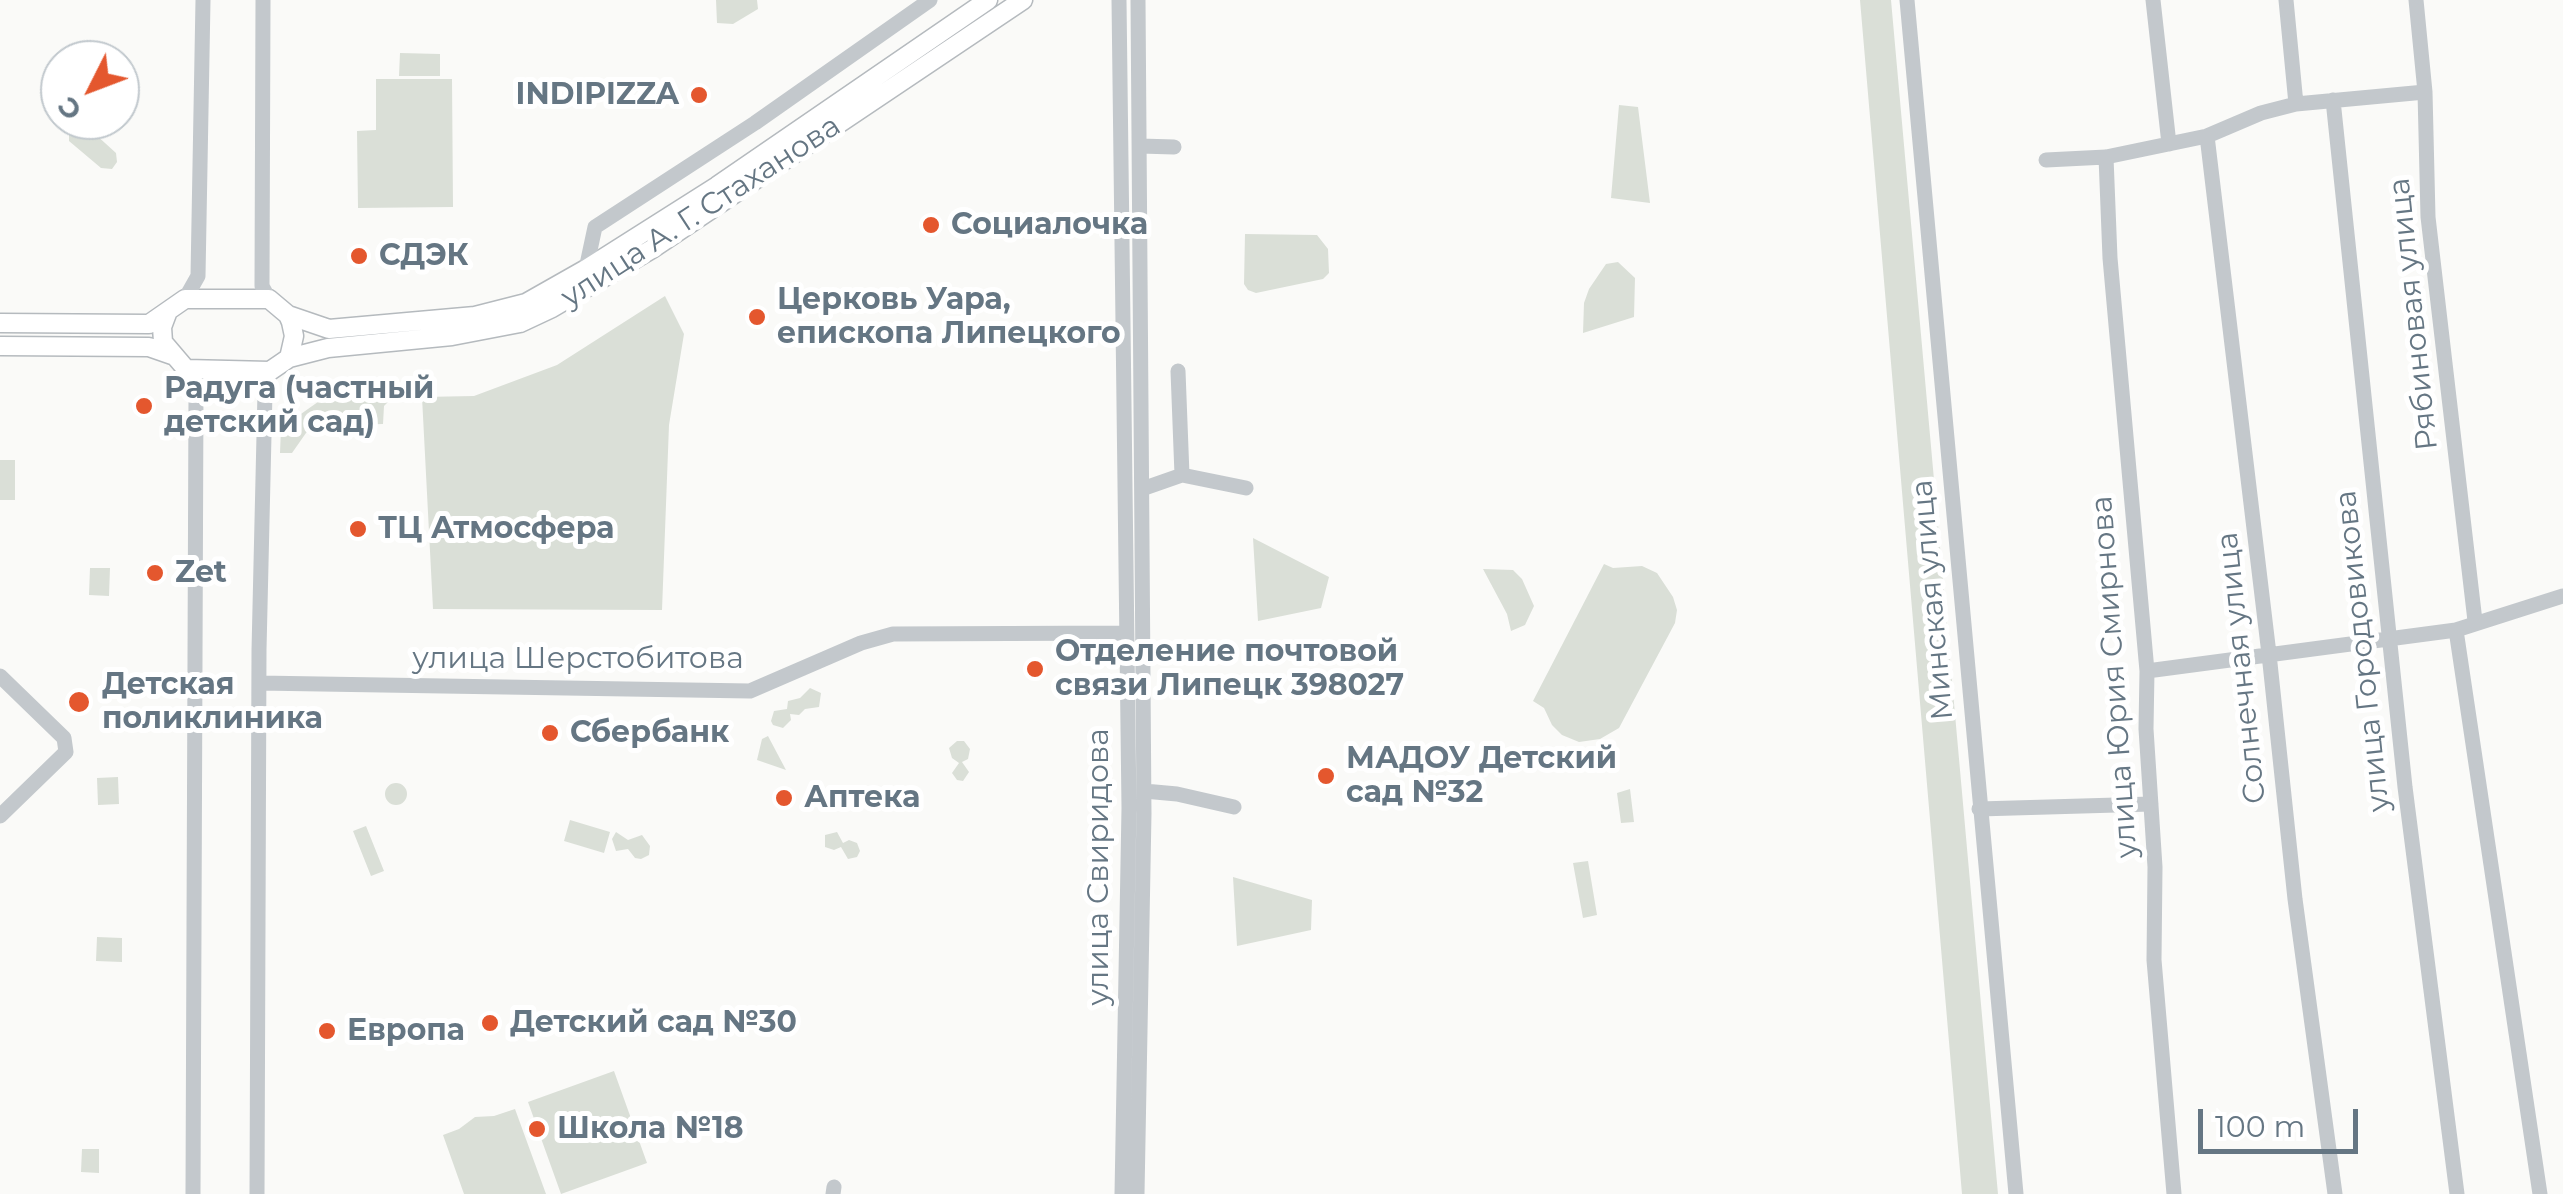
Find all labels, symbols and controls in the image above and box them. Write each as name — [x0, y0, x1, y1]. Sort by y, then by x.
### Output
north arrow — [40, 40, 140, 140]
place label: INDIPIZZA — [516, 77, 679, 113]
marker: INDIPIZZA — [688, 84, 710, 106]
text: С — [50, 90, 89, 128]
street label: улица А. Г. Стаханова — [555, 108, 847, 316]
street label: Рябиновая улица — [2382, 176, 2446, 452]
place label: Социалочка — [951, 207, 1148, 243]
marker: Социалочка — [920, 214, 942, 236]
place label: СДЭК — [379, 238, 469, 274]
marker: СДЭК — [348, 245, 370, 267]
place label: Церковь Уара, епископа Липецкого — [777, 282, 1121, 352]
marker: Церковь Уара, епископа Липецкого — [746, 306, 768, 328]
place label: Радуга (частный детский сад) — [164, 371, 434, 442]
marker: Радуга (частный детский сад) — [133, 395, 155, 417]
street label: Минская улица — [1905, 478, 1961, 722]
street label: улица Городовикова — [2328, 489, 2398, 813]
street label: улица Юрия Смирнова — [2084, 495, 2146, 859]
place label: ТЦ Атмосфера — [378, 511, 614, 547]
marker: ТЦ Атмосфера — [347, 518, 369, 540]
street label: Солнечная улица — [2210, 530, 2274, 806]
place label: Zet — [175, 555, 227, 591]
marker: Zet — [144, 562, 166, 584]
place label: Отделение почтовой связи Липецк 398027 — [1055, 634, 1404, 704]
street label: улица Шерстобитова — [412, 641, 744, 677]
marker: Отделение почтовой связи Липецк 398027 — [1024, 658, 1046, 680]
place label: Детская поликлиника — [102, 667, 323, 738]
marker: Детская поликлиника — [66, 689, 92, 715]
place label: Сбербанк — [570, 715, 729, 751]
marker: Сбербанк — [539, 722, 561, 744]
street label: улица Свиридова — [1081, 728, 1117, 1006]
place label: МАДОУ Детский сад №32 — [1346, 741, 1617, 812]
marker: МАДОУ Детский сад №32 — [1315, 765, 1337, 787]
place label: Аптека — [804, 780, 920, 816]
marker: Аптека — [773, 787, 795, 809]
place label: Детский сад №30 — [510, 1005, 797, 1041]
marker: Детский сад №30 — [479, 1012, 501, 1034]
place label: Европа — [347, 1013, 465, 1049]
marker: Европа — [316, 1020, 338, 1042]
scale bar — [2203, 1089, 2363, 1151]
text: 100 m — [2215, 1108, 2305, 1145]
place label: Школа №18 — [557, 1111, 744, 1147]
marker: Школа №18 — [526, 1118, 548, 1140]

